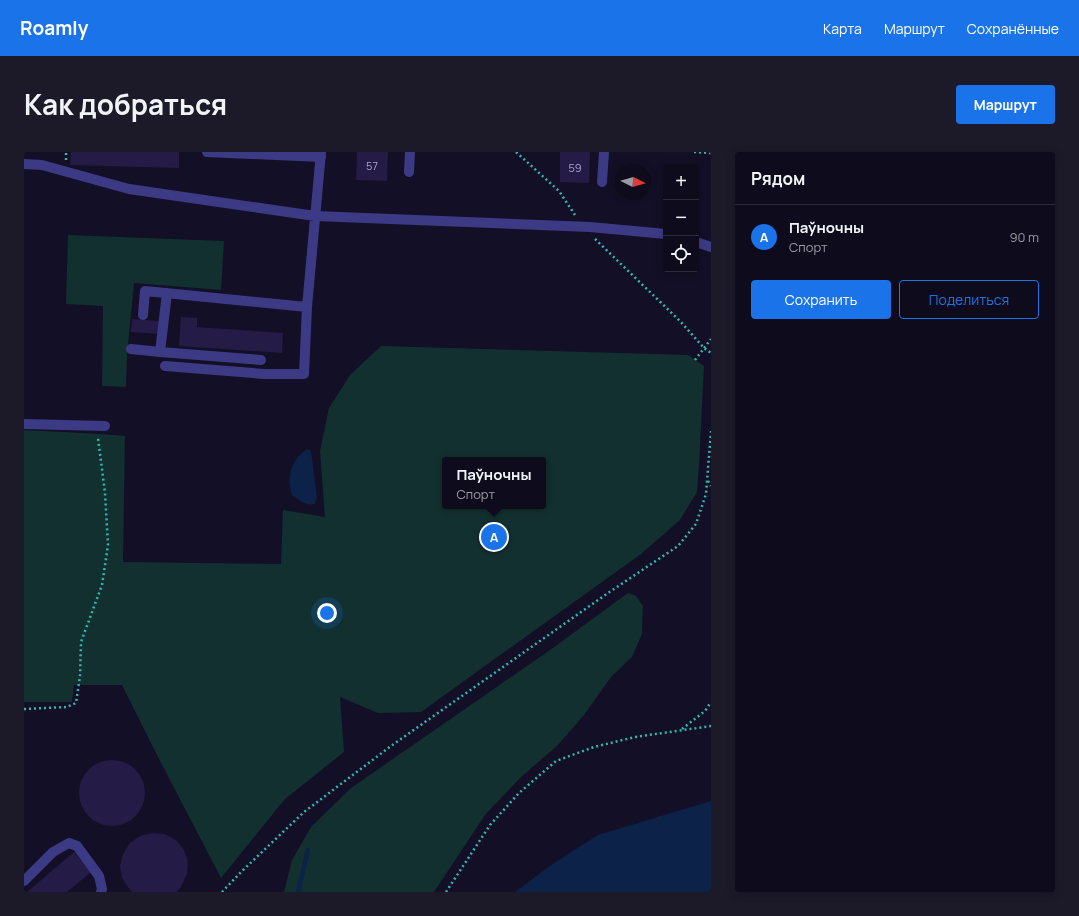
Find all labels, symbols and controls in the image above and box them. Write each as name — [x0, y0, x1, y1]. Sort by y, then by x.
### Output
text: Roamly — [20, 15, 88, 41]
text: Карта — [823, 19, 862, 38]
text: Маршрут — [884, 19, 945, 38]
text: Сохранённые — [967, 19, 1059, 38]
text: Как добраться — [24, 85, 227, 123]
button: Маршрут — [956, 85, 1055, 124]
house number: 57 — [366, 158, 378, 173]
house number: 59 — [568, 160, 582, 175]
north arrow — [615, 164, 651, 200]
map controls — [663, 164, 699, 272]
button: + — [663, 164, 699, 200]
text: Рядом — [751, 167, 805, 190]
button: − — [663, 200, 699, 236]
text: Паўночны — [789, 217, 864, 238]
text: A — [760, 228, 768, 246]
text: 90 m — [1009, 228, 1039, 246]
button: locate — [663, 236, 699, 272]
text: Спорт — [789, 238, 828, 256]
button: Сохранить — [751, 280, 891, 319]
button: Поделиться — [899, 280, 1039, 319]
popup — [442, 457, 546, 509]
text: Паўночны — [456, 464, 532, 485]
text: Спорт — [456, 485, 495, 503]
pin: A — [481, 522, 507, 552]
your location — [317, 603, 337, 623]

